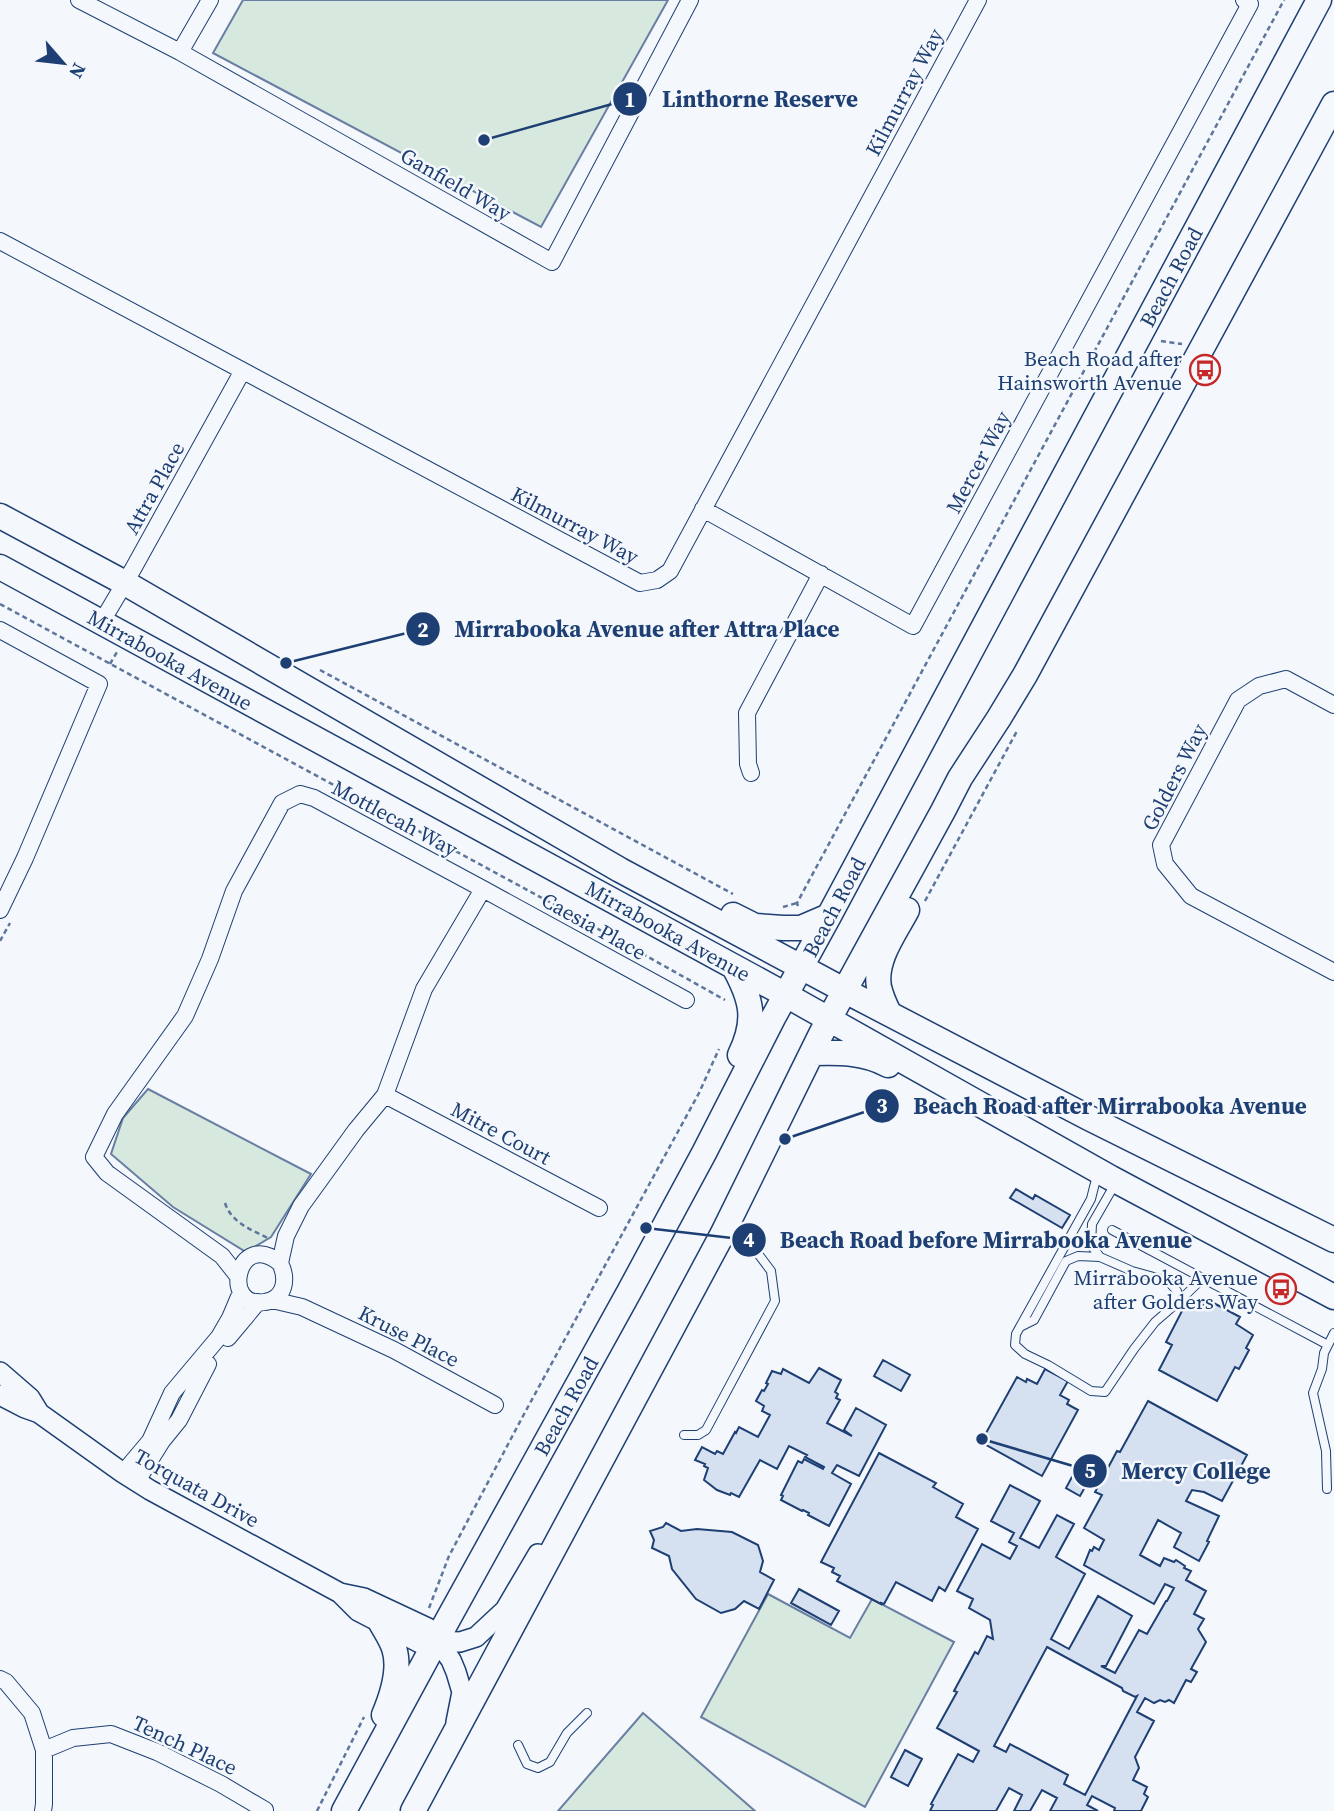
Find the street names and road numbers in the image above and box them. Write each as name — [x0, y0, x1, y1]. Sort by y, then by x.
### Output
street label: Kilmurray Way — [858, 23, 950, 161]
street label: Ganfield Way — [395, 141, 517, 227]
street label: Beach Road — [1132, 222, 1210, 332]
street label: Mercer Way — [939, 406, 1017, 518]
street label: Attra Place — [117, 437, 191, 539]
street label: Kilmurray Way — [506, 479, 644, 571]
street label: Mirrabooka Avenue — [82, 603, 258, 717]
street label: Golders Way — [1135, 718, 1213, 835]
street label: Mottlecah Way — [327, 773, 463, 863]
street label: Beach Road — [795, 852, 873, 962]
street label: Mirrabooka Avenue — [580, 874, 756, 988]
street label: Caesia Place — [536, 885, 652, 967]
street label: Mitre Court — [446, 1095, 556, 1172]
street label: Kruse Place — [353, 1298, 465, 1374]
street label: Beach Road — [527, 1351, 605, 1461]
street label: Torquata Drive — [129, 1442, 265, 1534]
street label: Tench Place — [128, 1708, 242, 1782]

